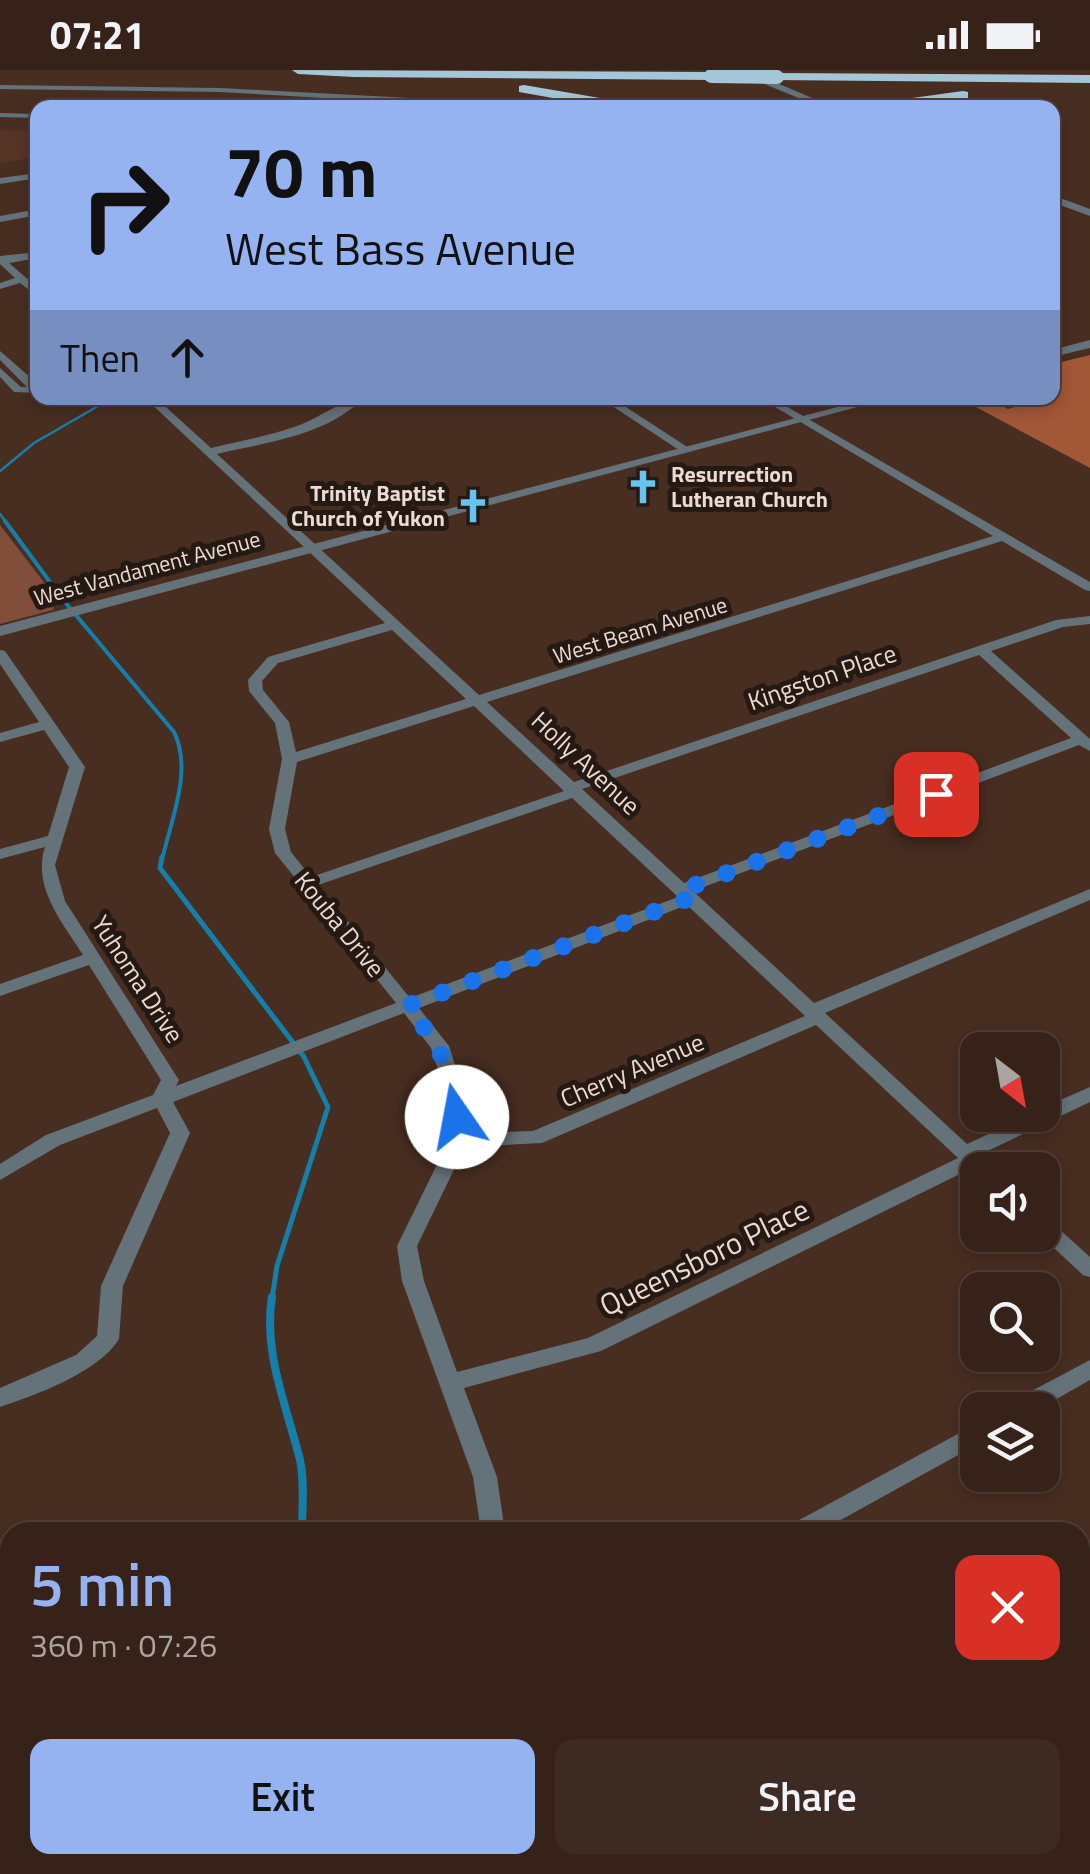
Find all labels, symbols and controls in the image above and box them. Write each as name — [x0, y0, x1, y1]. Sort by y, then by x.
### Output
text: 07:21 — [50, 6, 145, 64]
text: 70 m — [225, 118, 378, 224]
icon: right — [60, 140, 190, 270]
text: West Bass Avenue — [225, 214, 576, 282]
text: Then — [60, 329, 140, 387]
icon: ahead — [160, 330, 215, 385]
place label: Resurrection Lutheran Church — [671, 457, 828, 516]
church icon: Resurrection Lutheran Church — [624, 468, 662, 506]
place label: Trinity Baptist Church of Yukon — [291, 476, 445, 535]
church icon: Trinity Baptist Church of Yukon — [454, 487, 492, 525]
street label: West Vandament Avenue — [30, 521, 264, 615]
street label: West Beam Avenue — [549, 587, 731, 673]
street label: Kingston Place — [743, 634, 901, 720]
street label: Holly Avenue — [523, 702, 649, 824]
pin — [894, 752, 979, 837]
icon: arrive — [909, 767, 964, 822]
street label: Kouba Drive — [286, 863, 394, 985]
street label: Yuhoma Drive — [82, 908, 194, 1050]
street label: Cherry Avenue — [554, 1023, 710, 1117]
north arrow — [960, 1032, 1060, 1132]
map controls — [960, 1032, 1060, 1492]
position arrow — [405, 1065, 509, 1169]
button: sound — [960, 1152, 1060, 1252]
street label: Queensboro Place — [591, 1186, 817, 1328]
button: search — [960, 1272, 1060, 1372]
button: layers — [960, 1392, 1060, 1492]
text: 5 min — [30, 1538, 174, 1629]
button: close — [955, 1555, 1060, 1660]
text: 360 m · 07:26 — [30, 1621, 217, 1669]
button: Exit — [30, 1739, 535, 1854]
button: Share — [555, 1739, 1060, 1854]

